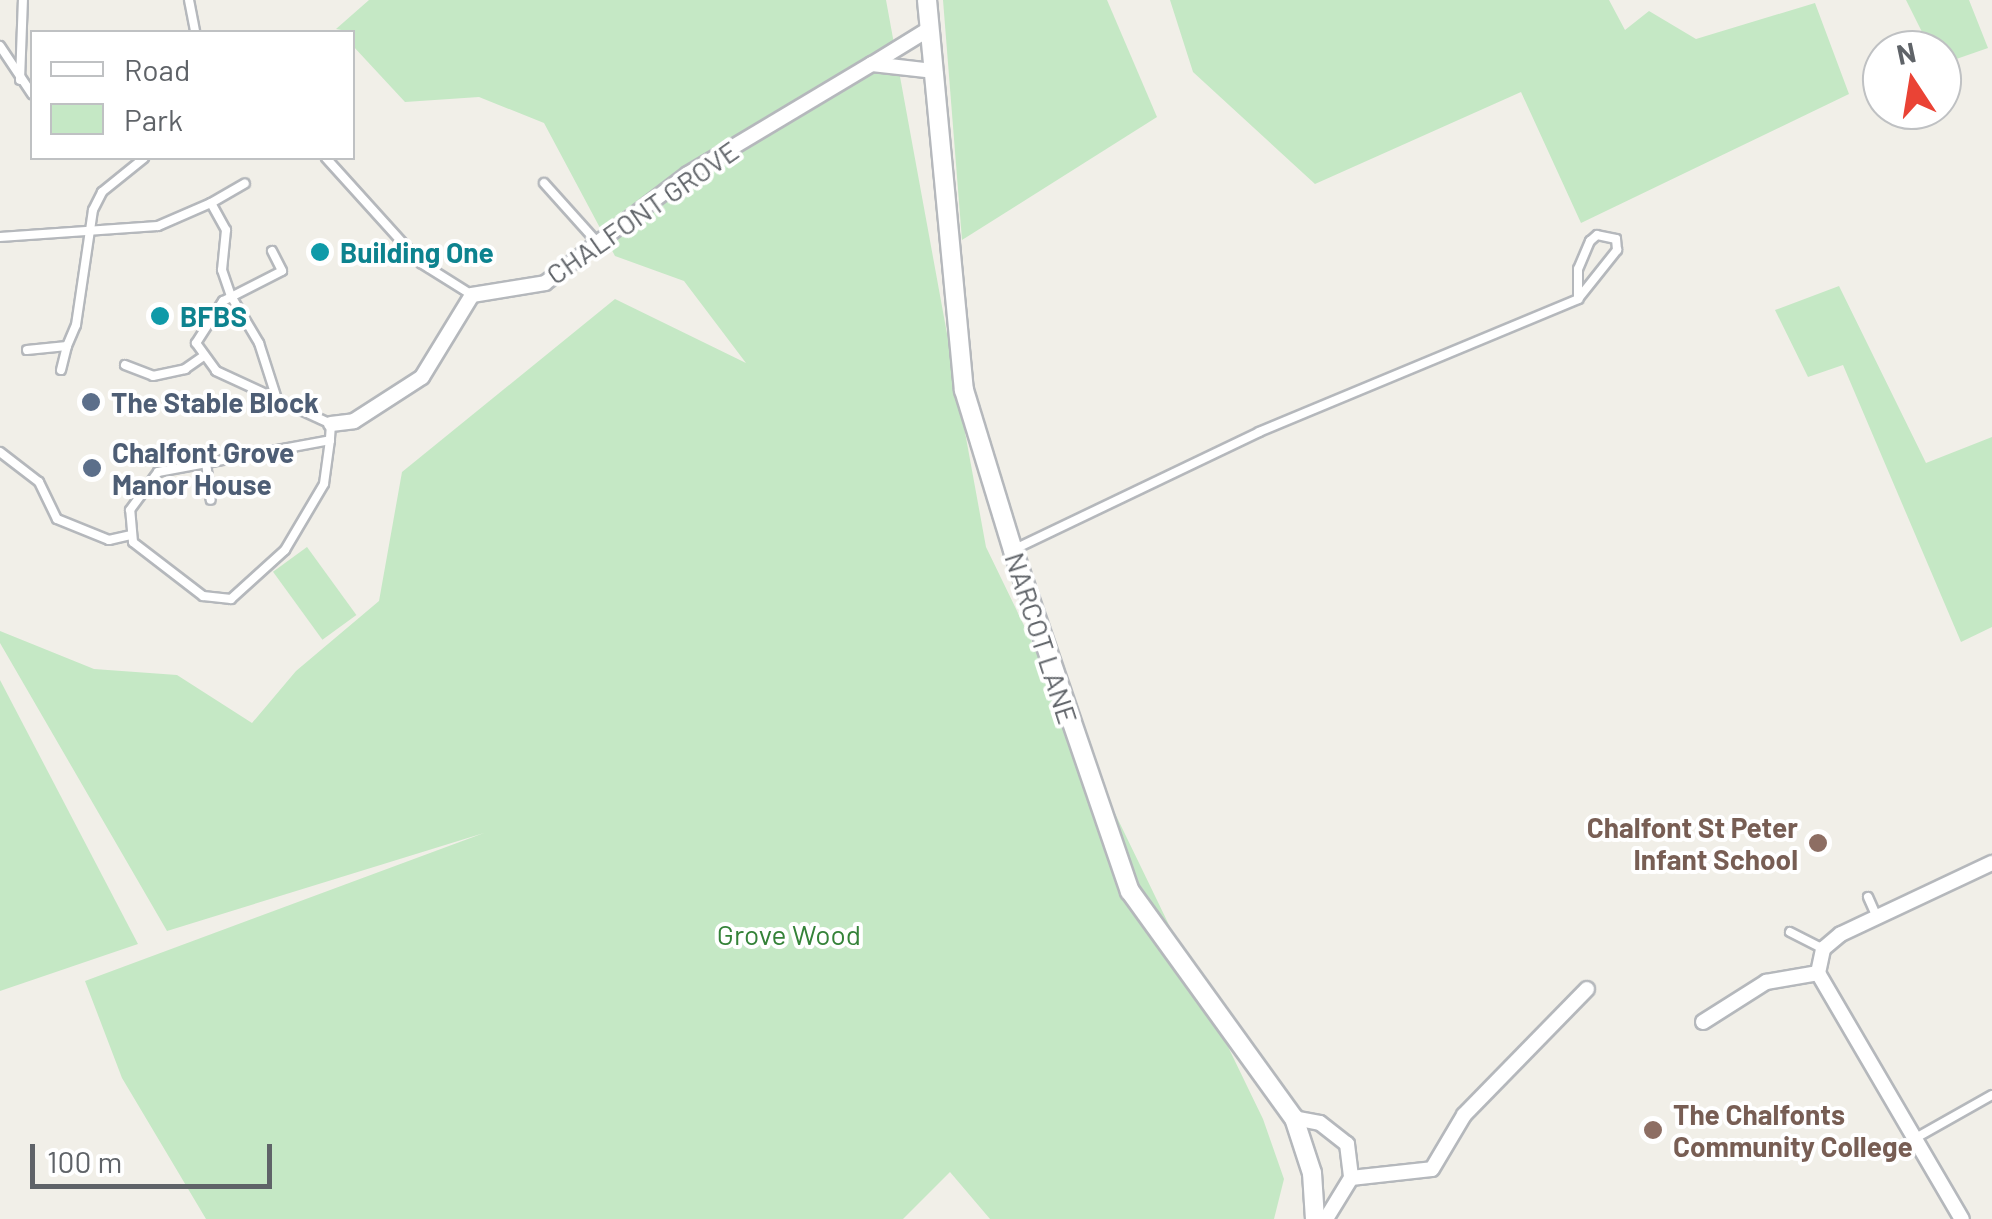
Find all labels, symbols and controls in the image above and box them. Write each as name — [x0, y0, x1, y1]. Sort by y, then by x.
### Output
legend — [30, 30, 355, 160]
north arrow — [1862, 30, 1962, 130]
text: N — [1894, 34, 1919, 71]
text: Road — [124, 51, 190, 87]
text: Park — [124, 101, 183, 137]
street label: CHALFONT GROVE — [540, 133, 744, 291]
place label: Building One — [340, 235, 494, 269]
marker: Building One — [309, 241, 331, 263]
place label: BFBS — [180, 299, 247, 333]
marker: BFBS — [149, 305, 171, 327]
place label: The Stable Block — [111, 385, 319, 419]
marker: The Stable Block — [80, 391, 102, 413]
place label: Chalfont Grove Manor House — [112, 435, 294, 501]
marker: Chalfont Grove Manor House — [81, 457, 103, 479]
street label: NARCOT LANE — [998, 548, 1086, 728]
place label: Chalfont St Peter Infant School — [1587, 810, 1798, 876]
marker: Chalfont St Peter Infant School — [1807, 832, 1829, 854]
park label: Grove Wood — [717, 917, 861, 951]
place label: The Chalfonts Community College — [1673, 1097, 1913, 1163]
marker: The Chalfonts Community College — [1642, 1119, 1664, 1141]
scale bar — [35, 1124, 278, 1186]
text: 100 m — [47, 1143, 122, 1179]

